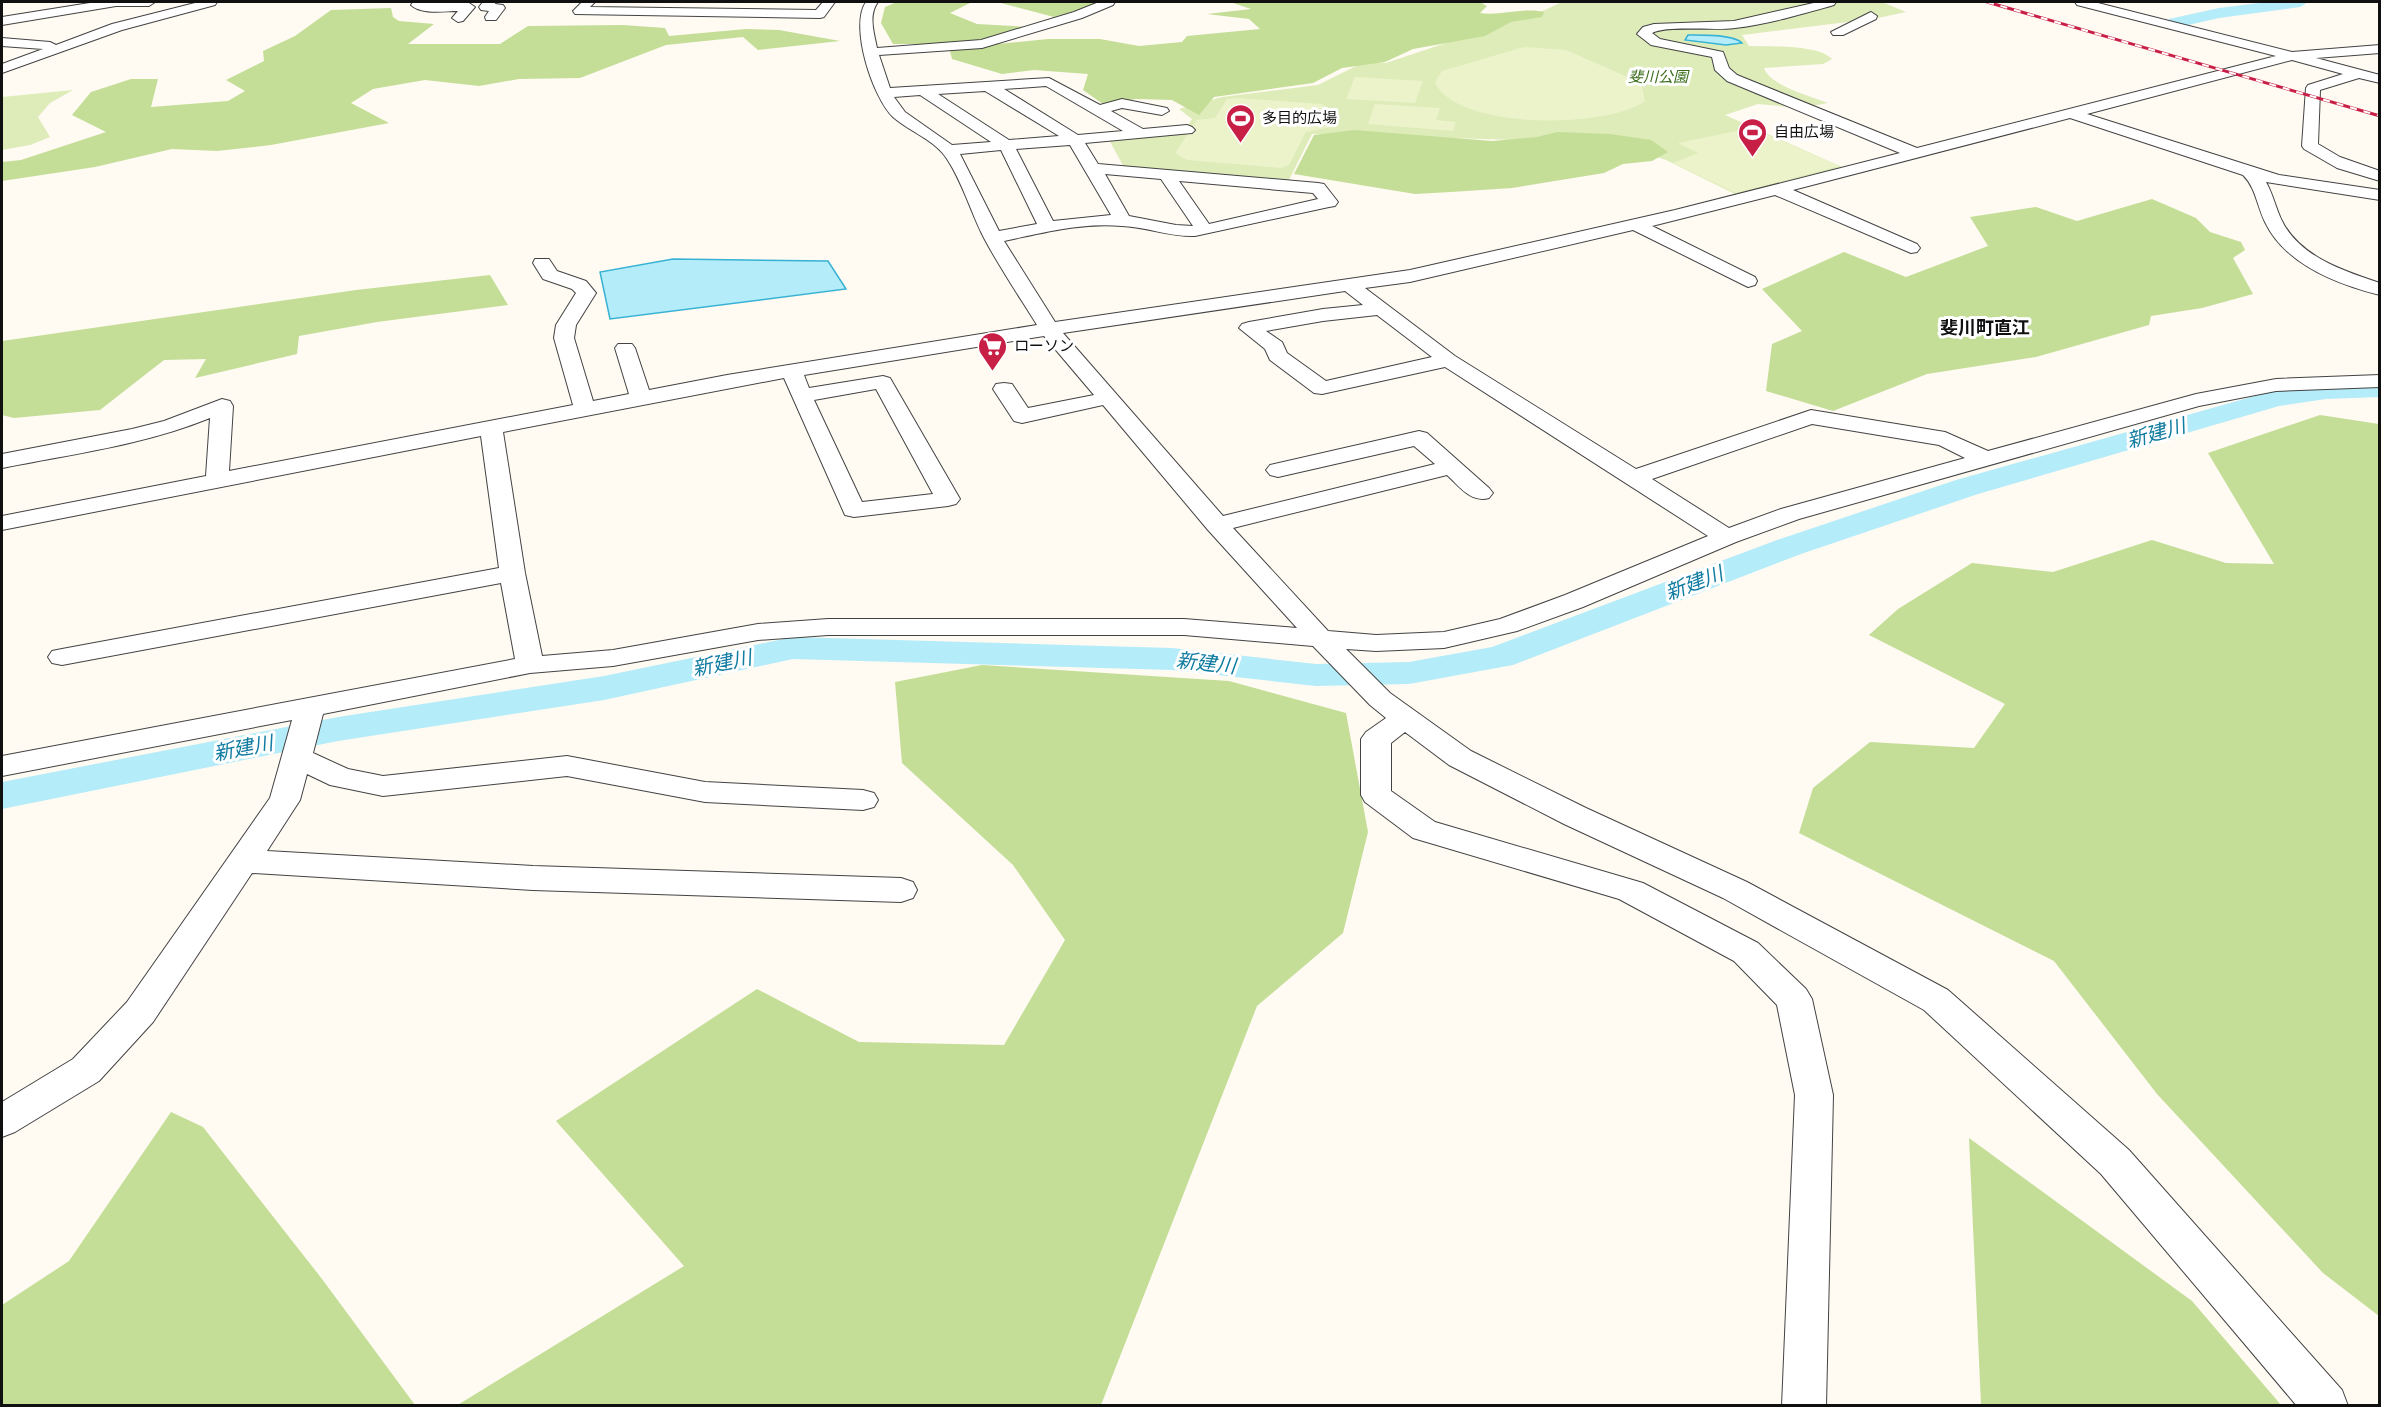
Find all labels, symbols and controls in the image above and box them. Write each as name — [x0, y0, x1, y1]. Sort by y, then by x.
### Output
park label: 斐川公園 — [1628, 65, 1690, 86]
sports icon: 多目的広場 — [1225, 102, 1257, 144]
place label: 多目的広場 — [1262, 106, 1337, 127]
sports icon: 自由広場 — [1737, 116, 1769, 158]
place label: 自由広場 — [1774, 120, 1834, 141]
district label: 斐川町直江 — [1940, 313, 2030, 339]
supermarket icon: ローソン — [977, 330, 1009, 372]
place label: ローソン — [1014, 334, 1074, 355]
water label: 新建川 — [2123, 409, 2190, 454]
water label: 新建川 — [1660, 557, 1729, 606]
water label: 新建川 — [689, 641, 756, 682]
water label: 新建川 — [1175, 644, 1239, 679]
water label: 新建川 — [210, 726, 277, 766]

